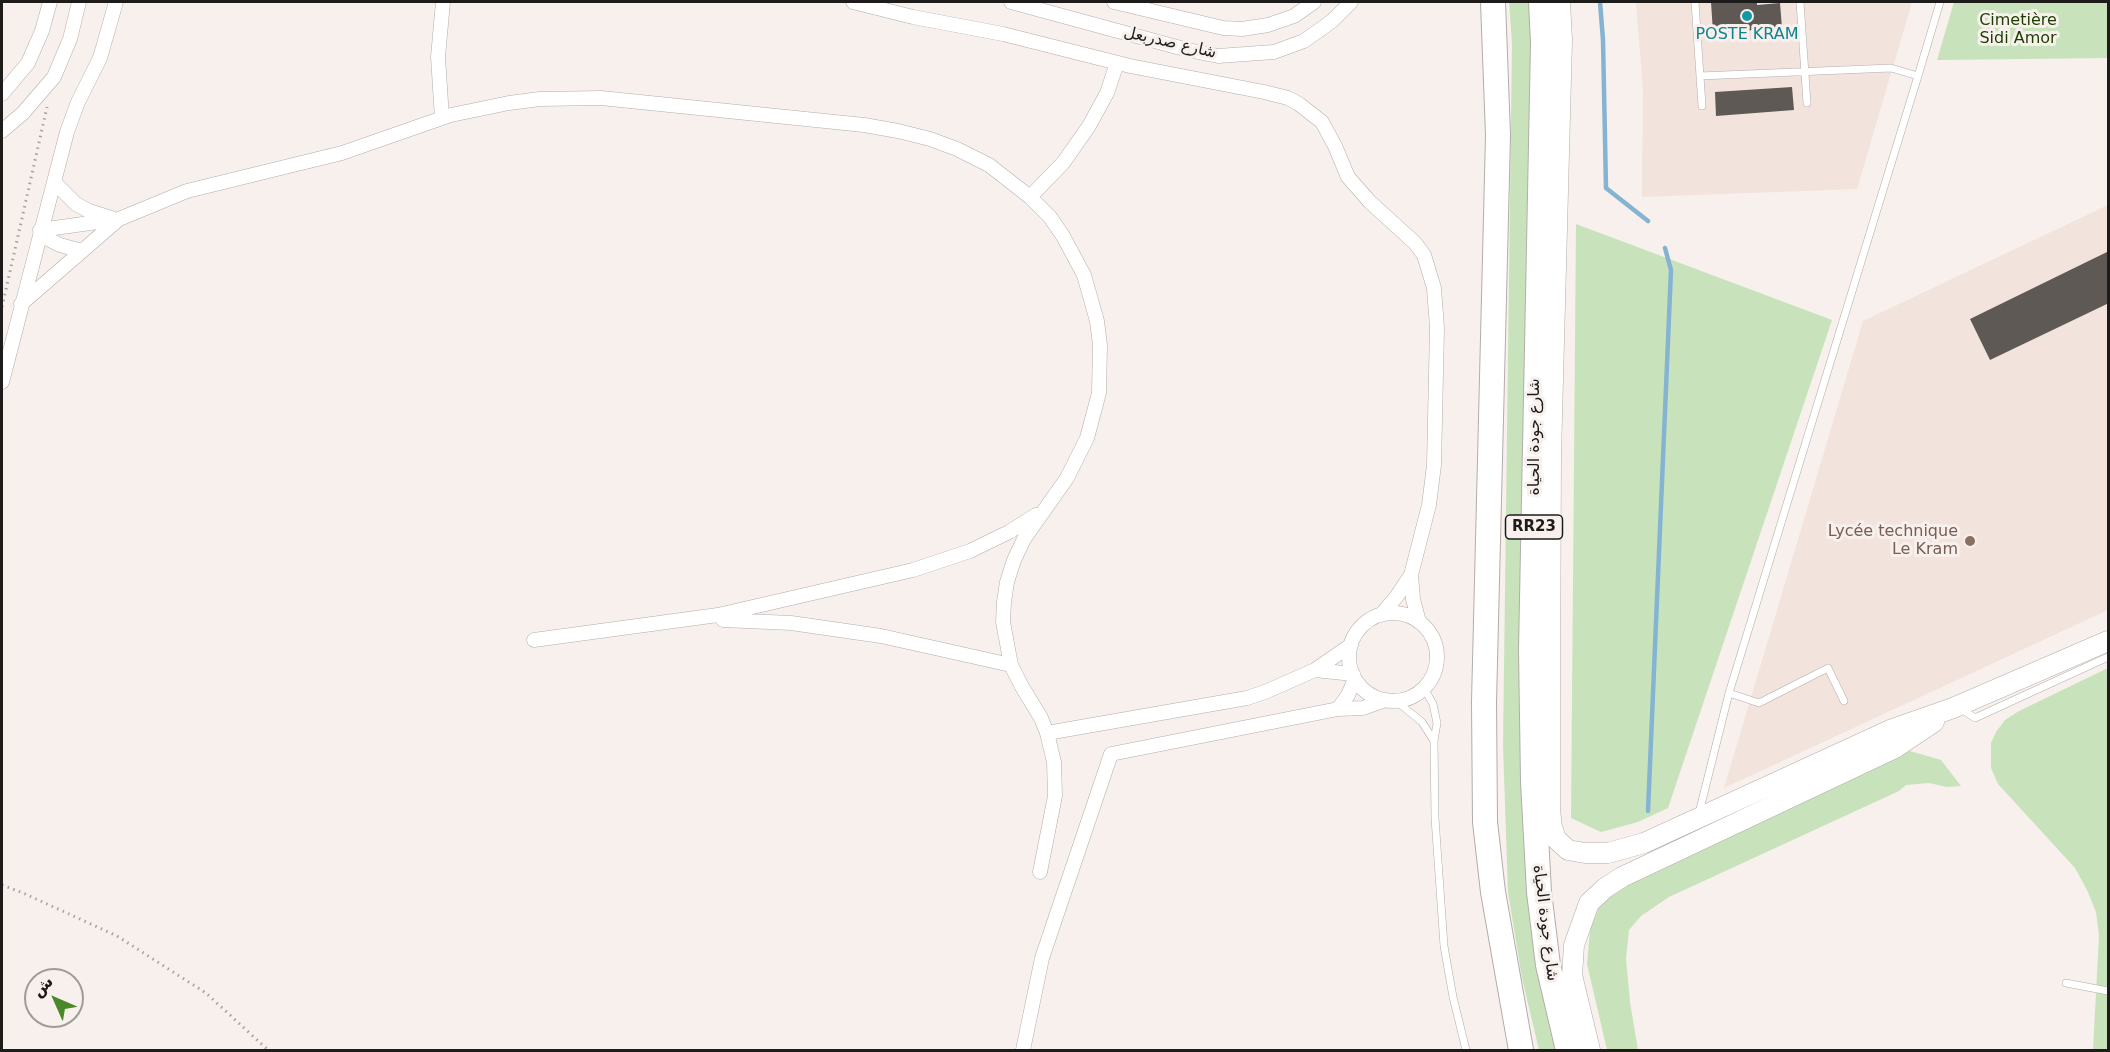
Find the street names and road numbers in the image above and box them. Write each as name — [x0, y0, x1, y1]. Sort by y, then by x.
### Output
street label: شارع صدربعل — [1122, 23, 1218, 63]
street label: شارع جودة الحياة — [1525, 378, 1545, 496]
road number: RR23 — [1506, 515, 1562, 539]
street label: شارع جودة الحياة — [1528, 864, 1562, 982]

